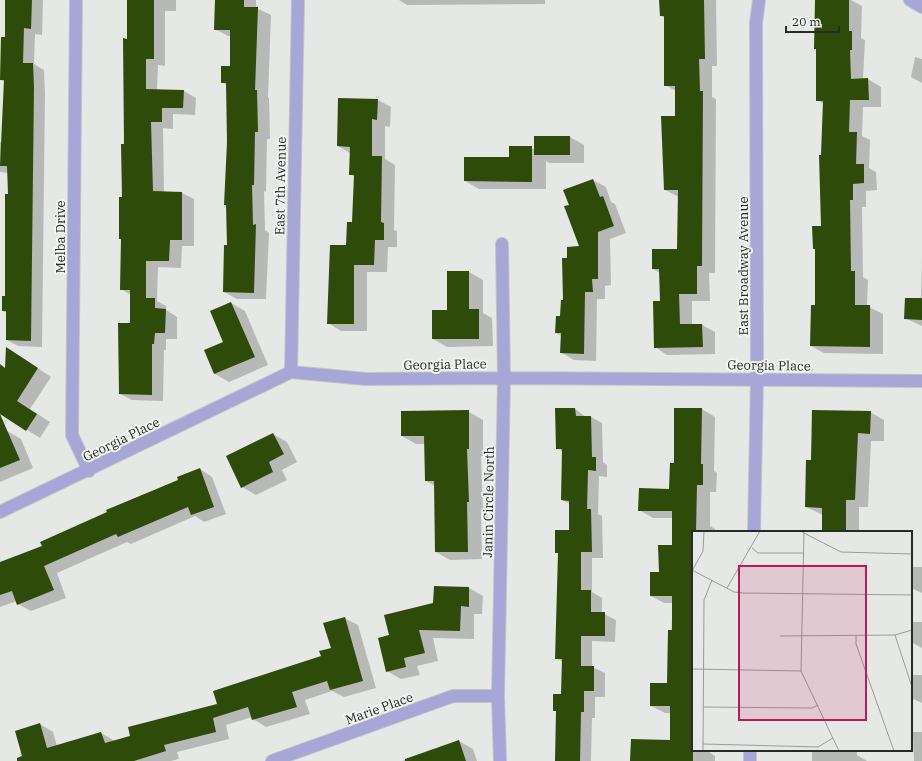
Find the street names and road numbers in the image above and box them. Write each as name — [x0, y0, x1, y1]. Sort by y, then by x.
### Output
street label: East 7th Avenue — [271, 137, 290, 235]
street label: East Broadway Avenue — [735, 197, 752, 335]
street label: Melba Drive — [52, 200, 69, 274]
street label: Georgia Place — [403, 355, 487, 374]
street label: Georgia Place — [727, 356, 811, 375]
street label: Georgia Place — [80, 414, 162, 465]
street label: Janin Circle North — [479, 446, 498, 558]
street label: Marie Place — [343, 688, 415, 729]

